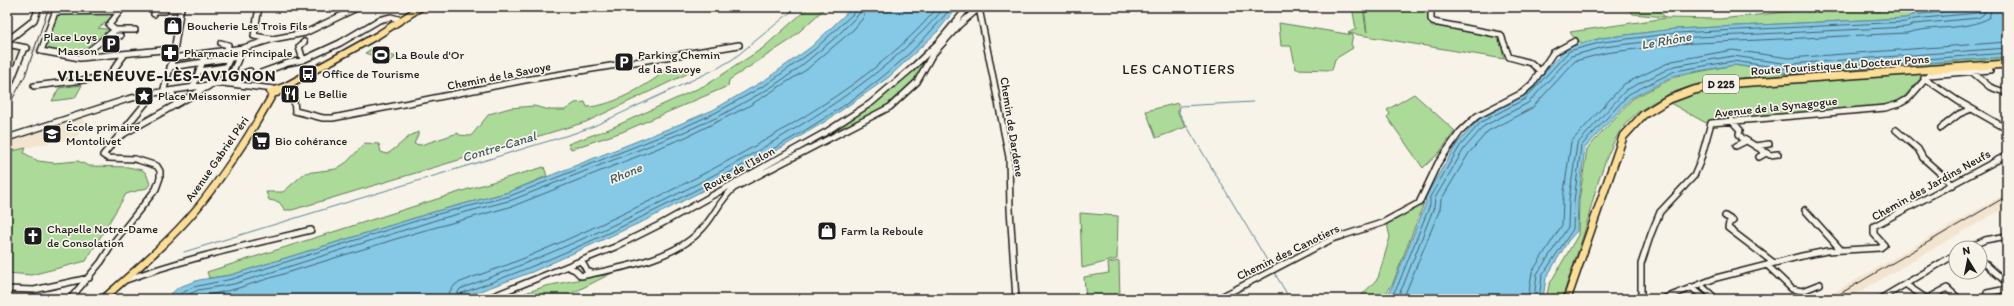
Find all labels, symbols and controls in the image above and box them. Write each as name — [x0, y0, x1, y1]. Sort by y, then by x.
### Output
shop icon: Boucherie Les Trois Fils — [162, 15, 184, 37]
place label: Boucherie Les Trois Fils — [187, 19, 308, 33]
water label: Le Rhône — [1640, 29, 1693, 52]
place label: Place Loys Masson — [43, 30, 97, 58]
parking icon: Place Loys Masson — [100, 33, 122, 55]
pharmacy icon: Pharmacie Principale — [159, 42, 181, 64]
sports icon: La Boule d'Or — [370, 44, 392, 66]
place label: Pharmacie Principale — [184, 46, 293, 60]
place label: La Boule d'Or — [395, 48, 465, 62]
place label: Parking Chemin de la Savoye — [638, 48, 720, 76]
parking icon: Parking Chemin de la Savoye — [613, 51, 635, 73]
street label: Route Touristique du Docteur Pons — [1750, 52, 1930, 78]
street label: Chemin de la Savoye — [446, 59, 552, 93]
district label: LES CANOTIERS — [1122, 61, 1236, 78]
bus stop icon: Office de Tourisme — [297, 63, 319, 85]
district label: VILLENEUVE-LÈS-AVIGNON — [58, 66, 276, 85]
place label: Office de Tourisme — [322, 67, 420, 81]
road number: D 225 — [1703, 75, 1739, 93]
street label: Chemin de Dardene — [997, 76, 1027, 178]
restaurant icon: Le Bellie — [279, 83, 301, 105]
place icon: Place Meissonnier — [133, 85, 155, 107]
place label: Le Bellie — [304, 87, 348, 101]
place label: Place Meissonnier — [158, 89, 251, 103]
street label: Avenue de la Synagogue — [1714, 94, 1838, 120]
street label: Avenue Gabriel Péri — [182, 114, 252, 204]
place label: École primaire Montolivet — [66, 120, 140, 148]
school or university icon: École primaire Montolivet — [41, 123, 63, 145]
water label: Contre-Canal — [460, 128, 539, 165]
supermarket icon: Bio cohérance — [250, 130, 272, 152]
place label: Bio cohérance — [275, 134, 347, 148]
street label: Route de l'Islon — [701, 144, 777, 194]
street label: Chemin des Jardins Neufs — [1869, 146, 1993, 224]
water label: Rhone — [606, 159, 645, 187]
shop icon: Farm la Reboule — [816, 220, 838, 242]
street label: Chemin des Canotiers — [1234, 221, 1342, 283]
place label: Chapelle Notre-Dame de Consolation — [47, 222, 158, 250]
place label: Farm la Reboule — [841, 224, 923, 238]
church icon: Chapelle Notre-Dame de Consolation — [22, 225, 44, 247]
north arrow — [1948, 240, 1988, 280]
text: N — [1962, 244, 1971, 258]

